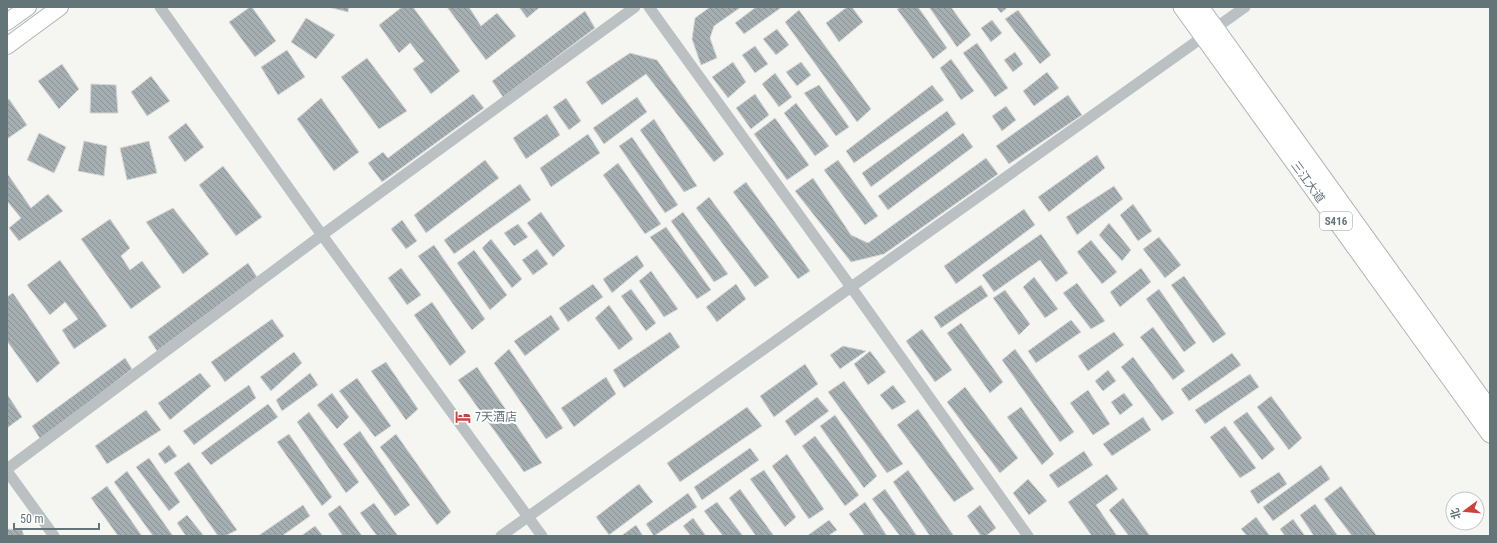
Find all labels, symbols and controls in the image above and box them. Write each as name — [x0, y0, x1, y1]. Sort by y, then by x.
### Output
street label: 三江大道 — [1288, 158, 1328, 206]
road number: S416 — [1320, 212, 1352, 230]
hotel icon: 7天酒店 — [454, 408, 472, 426]
place label: 7天酒店 — [475, 410, 517, 424]
north arrow — [1445, 491, 1485, 531]
scale bar — [14, 505, 99, 531]
text: 北 — [1448, 507, 1464, 521]
text: 50 m — [20, 512, 44, 526]

